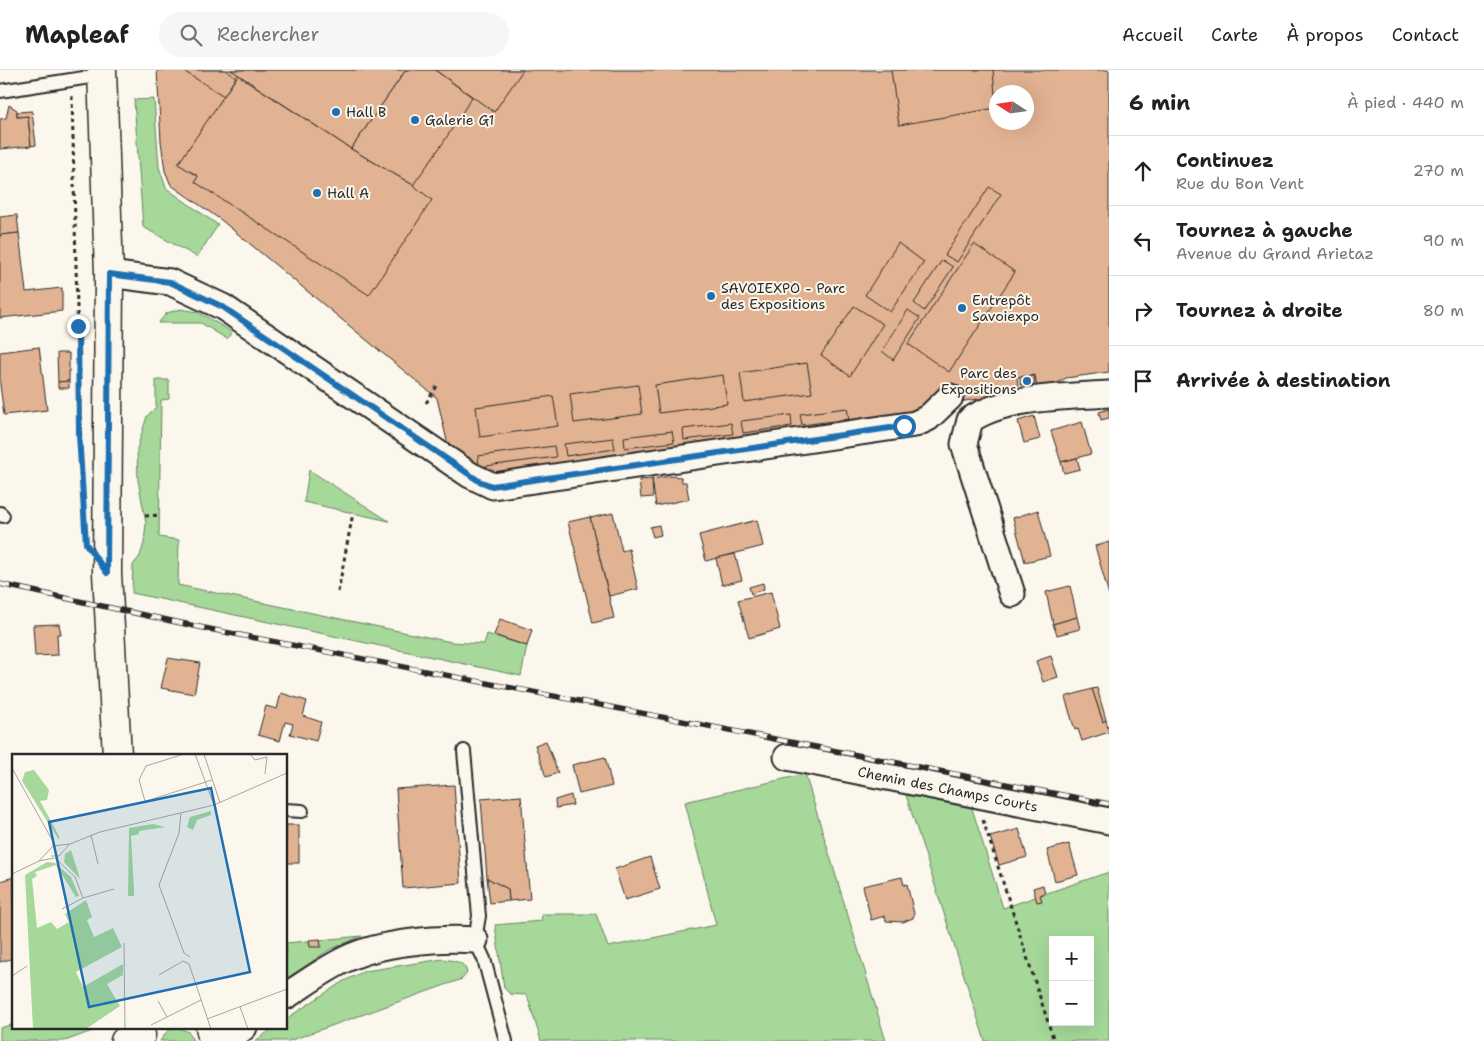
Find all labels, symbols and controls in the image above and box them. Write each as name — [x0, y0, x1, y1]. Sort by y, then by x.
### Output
search box — [159, 12, 509, 57]
text: Mapleaf — [25, 19, 129, 51]
icon: search — [177, 21, 205, 49]
text: Rechercher — [217, 22, 319, 47]
text: Accueil — [1122, 23, 1183, 47]
text: Carte — [1211, 23, 1258, 47]
text: À propos — [1286, 23, 1364, 47]
text: Contact — [1392, 23, 1459, 47]
north arrow — [989, 85, 1034, 130]
text: 6 min — [1129, 89, 1190, 117]
text: À pied · 440 m — [1347, 92, 1464, 113]
place label: Hall B — [346, 103, 386, 121]
marker: Hall B — [330, 106, 342, 118]
place label: Galerie G1 — [425, 111, 494, 129]
marker: Galerie G1 — [409, 114, 421, 126]
text: Continuez — [1176, 148, 1274, 173]
icon: ahead — [1129, 157, 1157, 185]
text: 270 m — [1413, 160, 1464, 181]
text: Rue du Bon Vent — [1176, 173, 1304, 194]
place label: Hall A — [327, 184, 369, 202]
marker: Hall A — [311, 187, 323, 199]
text: Tournez à gauche — [1176, 218, 1353, 243]
icon: left — [1129, 227, 1157, 255]
text: 90 m — [1423, 230, 1464, 251]
text: Avenue du Grand Arietaz — [1176, 243, 1374, 264]
place label: SAVOIEXPO - Parc des Expositions — [721, 279, 845, 313]
marker: SAVOIEXPO - Parc des Expositions — [705, 290, 717, 302]
place label: Entrepôt Savoiexpo — [972, 291, 1039, 325]
icon: right — [1129, 297, 1157, 325]
text: Tournez à droite — [1176, 298, 1343, 323]
text: 80 m — [1423, 300, 1464, 321]
marker: Entrepôt Savoiexpo — [956, 302, 968, 314]
route end — [67, 315, 90, 338]
place label: Parc des Expositions — [941, 364, 1017, 398]
icon: arrive — [1129, 367, 1157, 395]
text: Arrivée à destination — [1176, 368, 1390, 393]
marker: Parc des Expositions — [1021, 375, 1033, 387]
route start — [893, 415, 916, 438]
inset map — [12, 754, 288, 1028]
street label: Chemin des Champs Courts — [856, 762, 1040, 816]
map controls — [1049, 936, 1094, 1026]
button: + — [1049, 936, 1094, 981]
button: − — [1049, 981, 1094, 1026]

